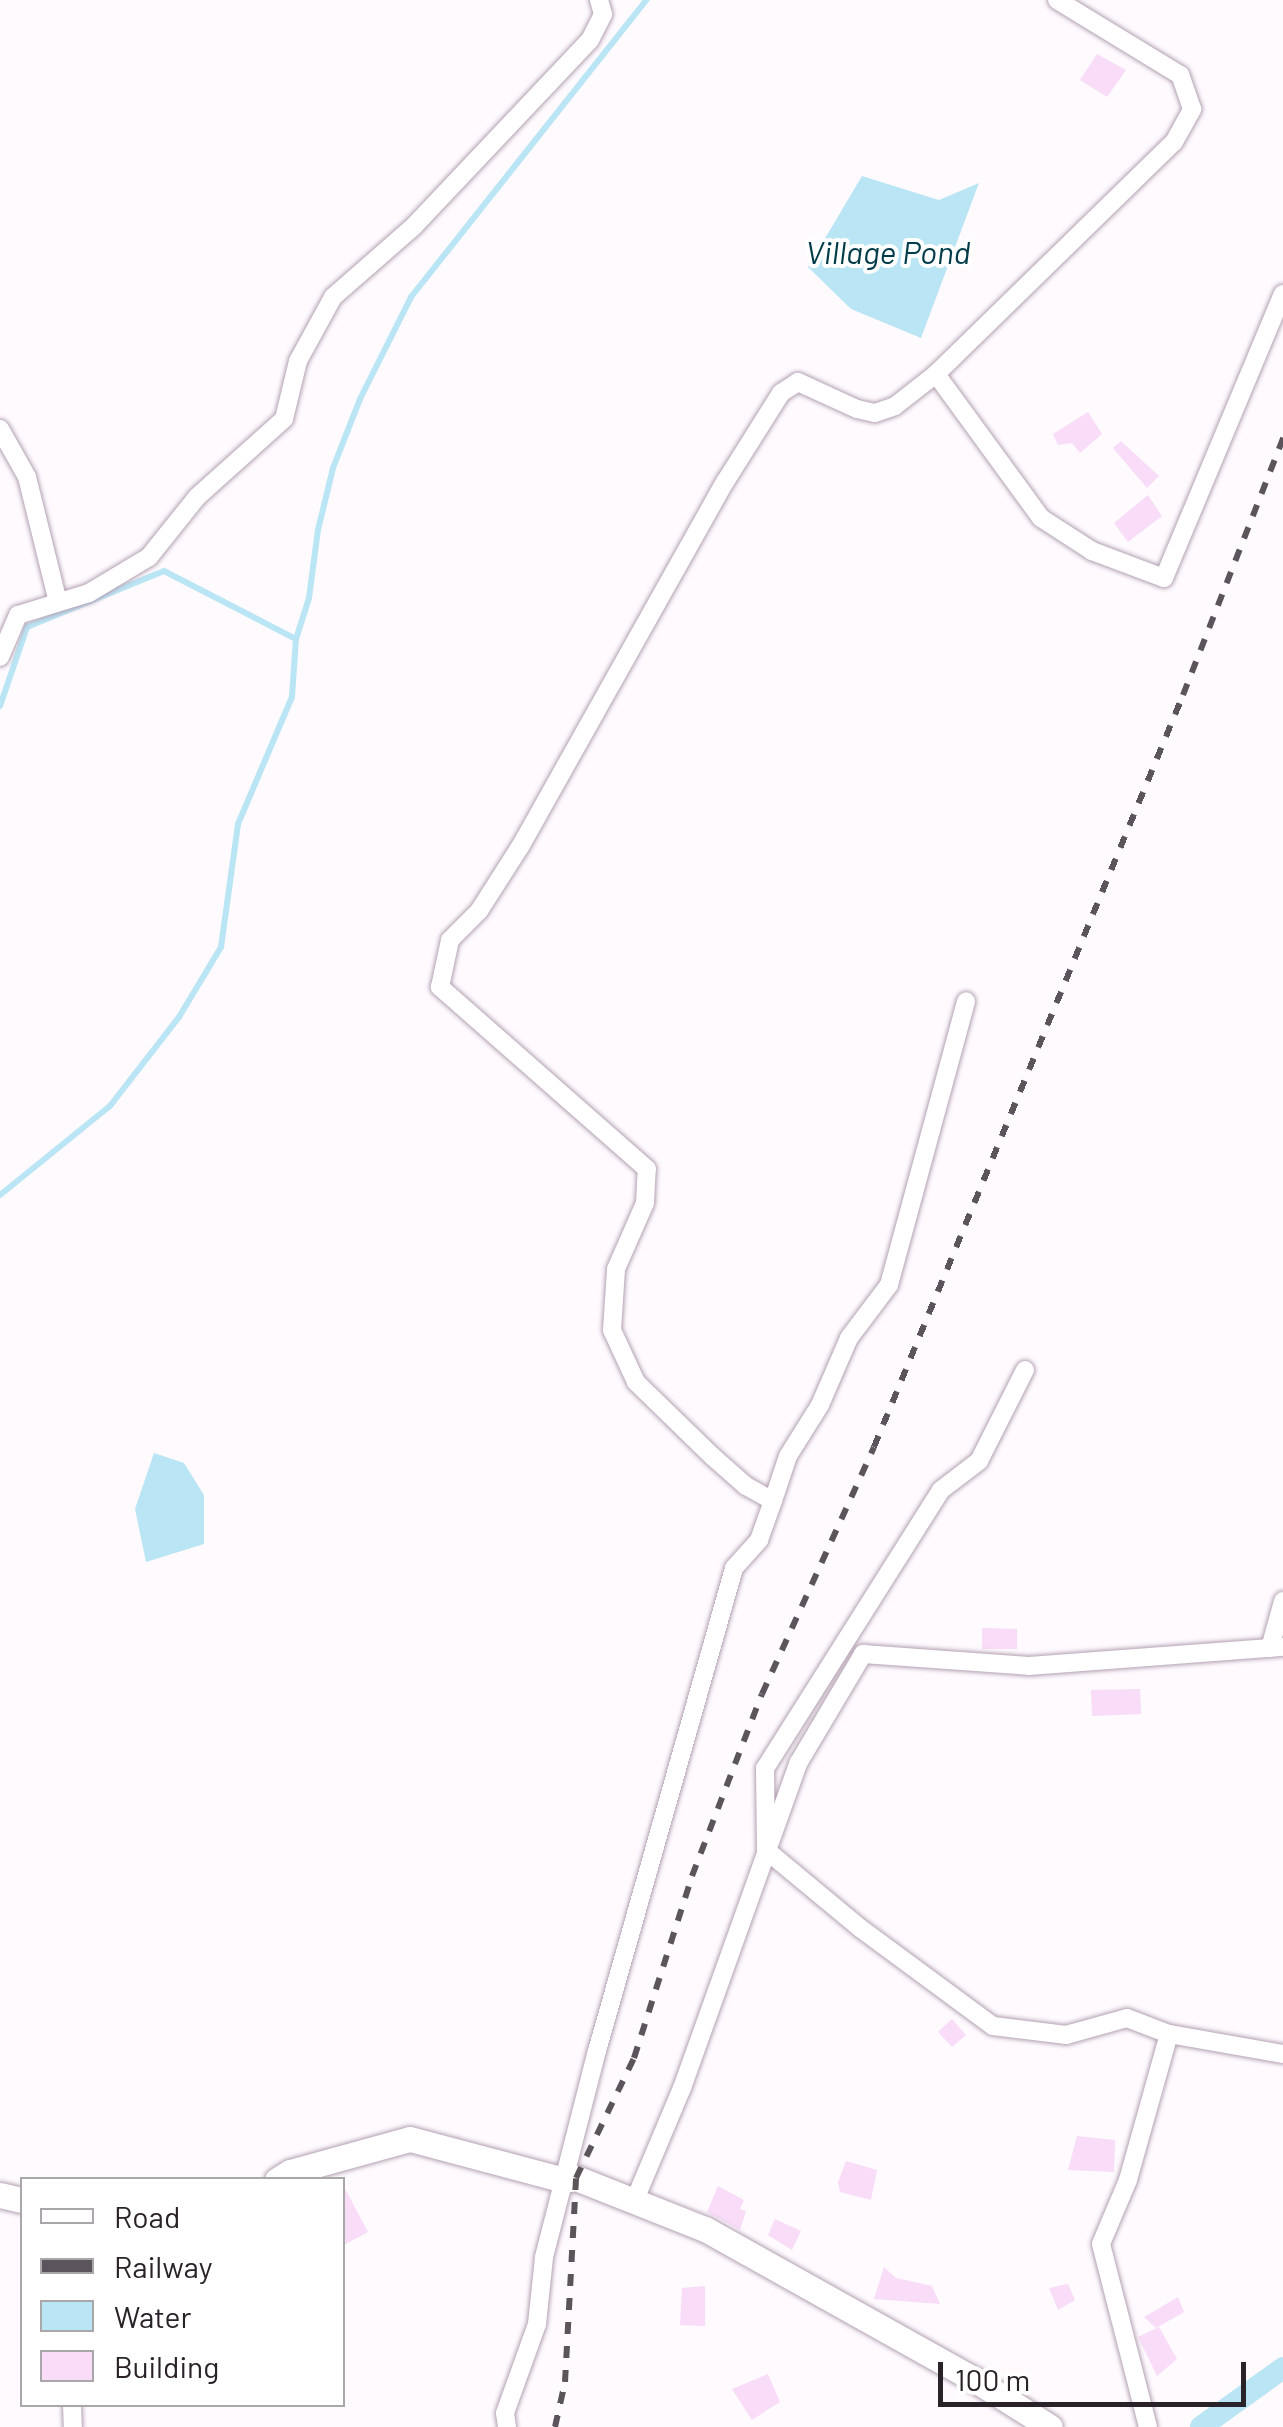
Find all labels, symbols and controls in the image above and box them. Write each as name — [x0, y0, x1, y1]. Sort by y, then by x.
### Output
water label: Village Pond — [806, 232, 970, 270]
legend — [20, 2177, 345, 2407]
text: Road — [114, 2198, 180, 2234]
text: Railway — [114, 2248, 213, 2284]
text: Water — [114, 2298, 192, 2334]
scale bar — [943, 2342, 1250, 2404]
text: Building — [114, 2348, 219, 2384]
text: 100 m — [955, 2361, 1030, 2397]

